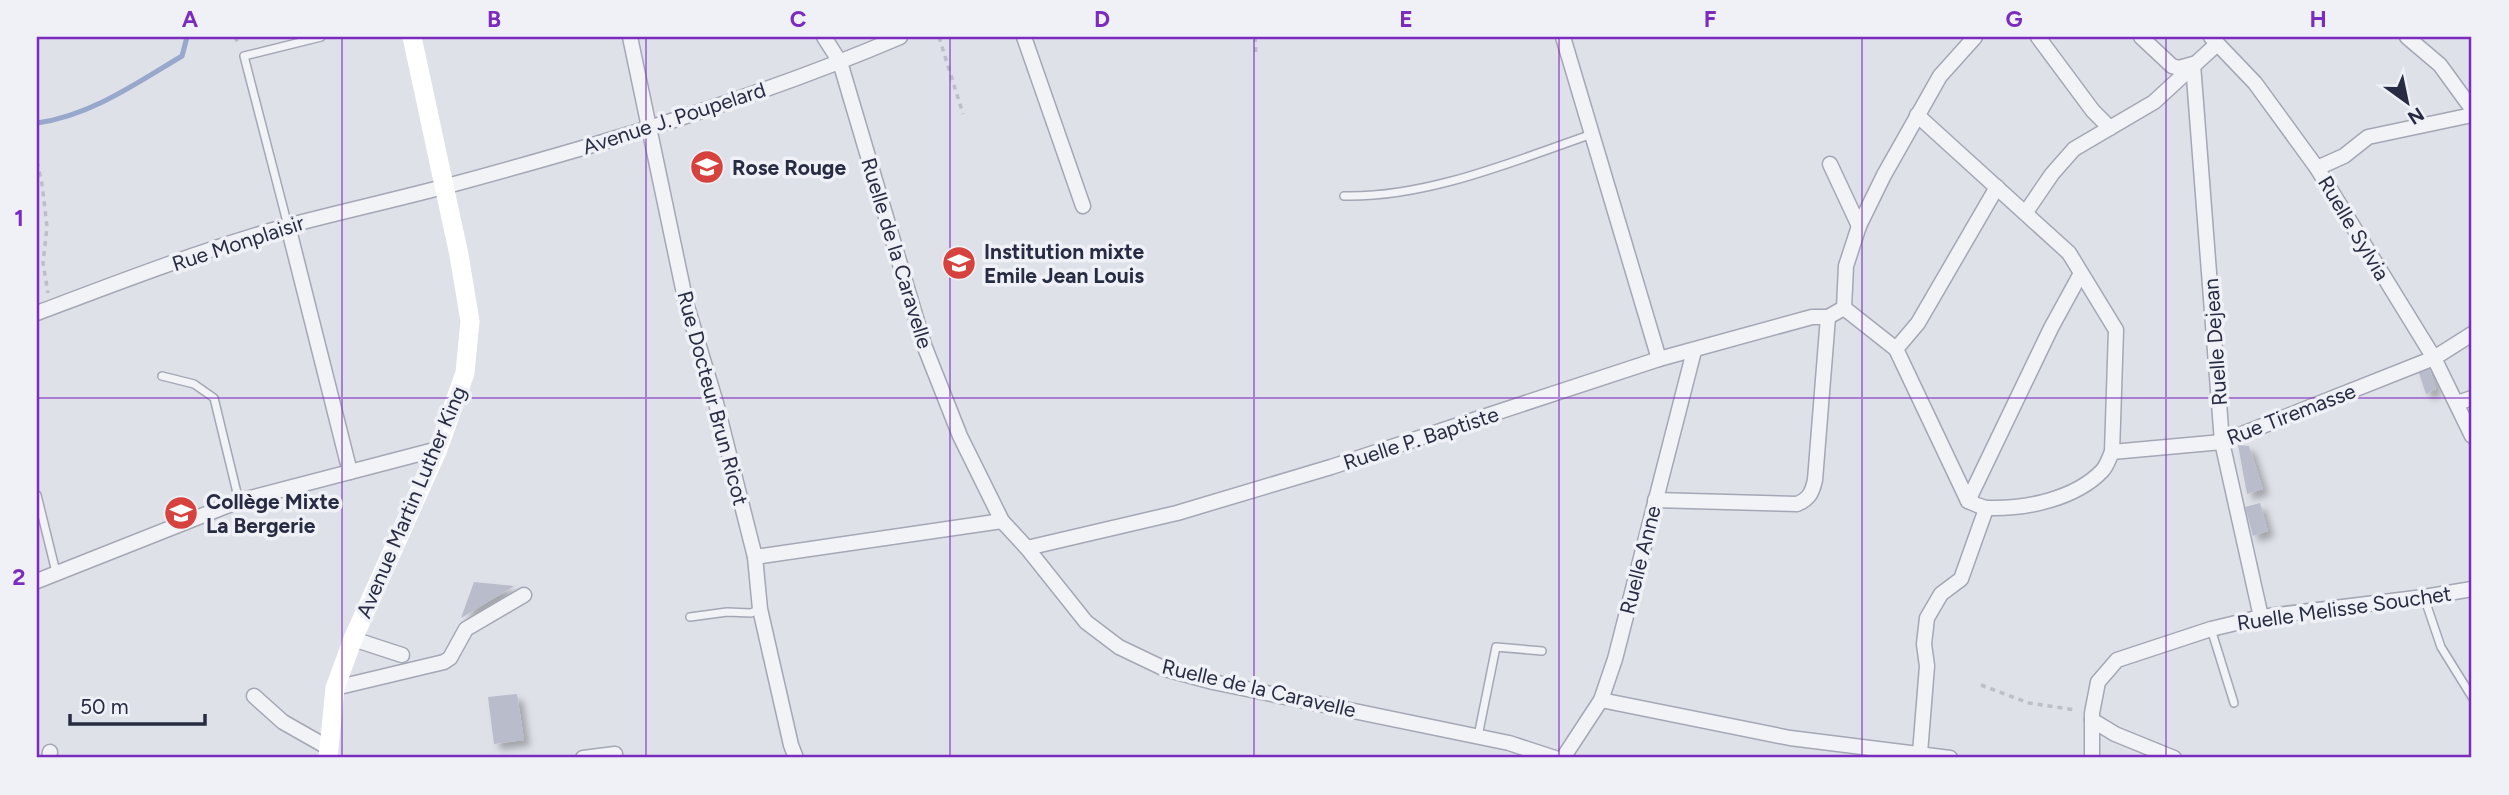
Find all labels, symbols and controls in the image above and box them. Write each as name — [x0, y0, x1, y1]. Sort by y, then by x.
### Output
text: A — [182, 5, 199, 33]
text: B — [487, 5, 501, 33]
text: C — [790, 5, 807, 33]
text: D — [1094, 5, 1110, 33]
text: E — [1399, 5, 1413, 33]
text: F — [1704, 5, 1717, 33]
text: G — [2005, 5, 2023, 33]
text: H — [2309, 5, 2327, 33]
north arrow — [2372, 66, 2442, 136]
street label: Avenue J. Poupelard — [579, 77, 769, 159]
text: N — [2404, 102, 2428, 129]
school or university icon: Rose Rouge — [688, 148, 726, 186]
place label: Rose Rouge — [732, 155, 846, 180]
street label: Ruelle de la Caravelle — [856, 155, 938, 351]
street label: Ruelle Sylvia — [2313, 171, 2395, 285]
text: 1 — [14, 204, 24, 232]
street label: Rue Monplaisir — [169, 210, 307, 276]
place label: Institution mixte Emile Jean Louis — [984, 239, 1144, 288]
school or university icon: Institution mixte Emile Jean Louis — [940, 244, 978, 282]
street label: Ruelle Dejean — [2198, 277, 2232, 407]
street label: Rue Docteur Brun Ricot — [672, 288, 754, 508]
street label: Rue Tiremasse — [2223, 378, 2359, 450]
street label: Avenue Martin Luther King — [351, 382, 471, 622]
street label: Ruelle P. Baptiste — [1340, 401, 1502, 475]
place label: Collège Mixte La Bergerie — [206, 489, 340, 538]
school or university icon: Collège Mixte La Bergerie — [162, 494, 200, 532]
street label: Ruelle Anne — [1614, 503, 1666, 617]
text: 2 — [12, 563, 26, 591]
street label: Ruelle Melisse Souchet — [2235, 581, 2453, 635]
street label: Ruelle de la Caravelle — [1160, 654, 1358, 722]
scale bar — [70, 683, 205, 727]
text: 50 m — [80, 694, 129, 719]

